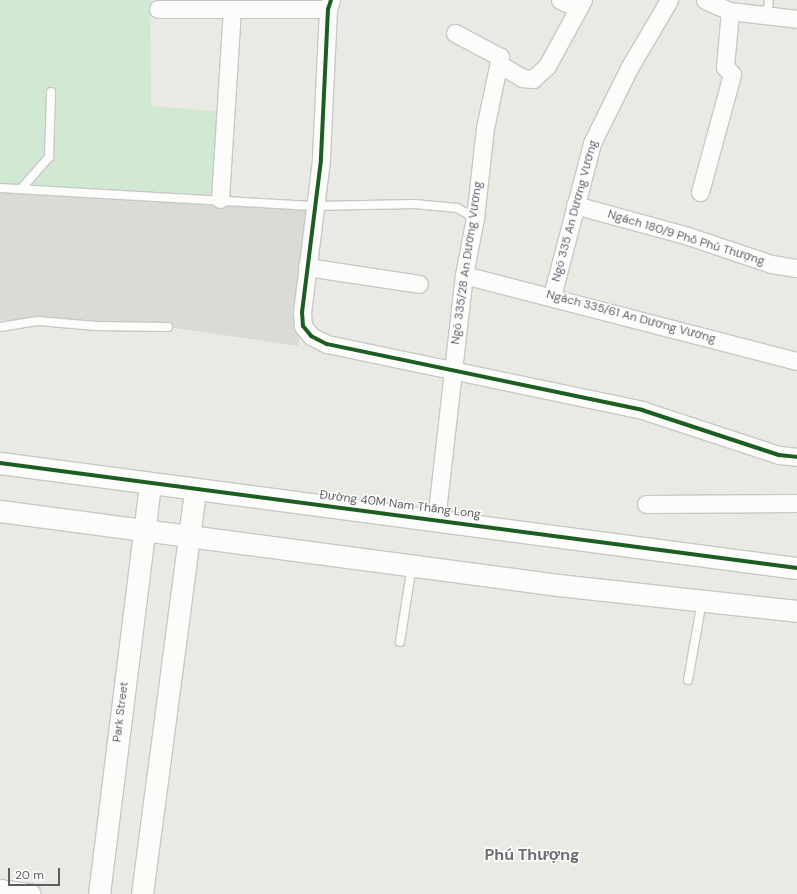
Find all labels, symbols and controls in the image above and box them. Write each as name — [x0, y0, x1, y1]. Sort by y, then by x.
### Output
street label: Ngõ 335 An Dương Vương — [549, 139, 601, 283]
street label: Ngõ 335/28 An Dương Vương — [448, 181, 486, 345]
street label: Ngách 180/9 Phố Phú Thượng — [606, 207, 766, 269]
street label: Ngách 335/61 An Dương Vương — [545, 287, 717, 347]
street label: Đường 40M Nam Thăng Long — [319, 488, 481, 522]
street label: Park Street — [110, 681, 132, 743]
district label: Phú Thượng — [484, 845, 580, 865]
scale bar — [10, 860, 62, 886]
text: 20 m — [15, 867, 44, 883]

